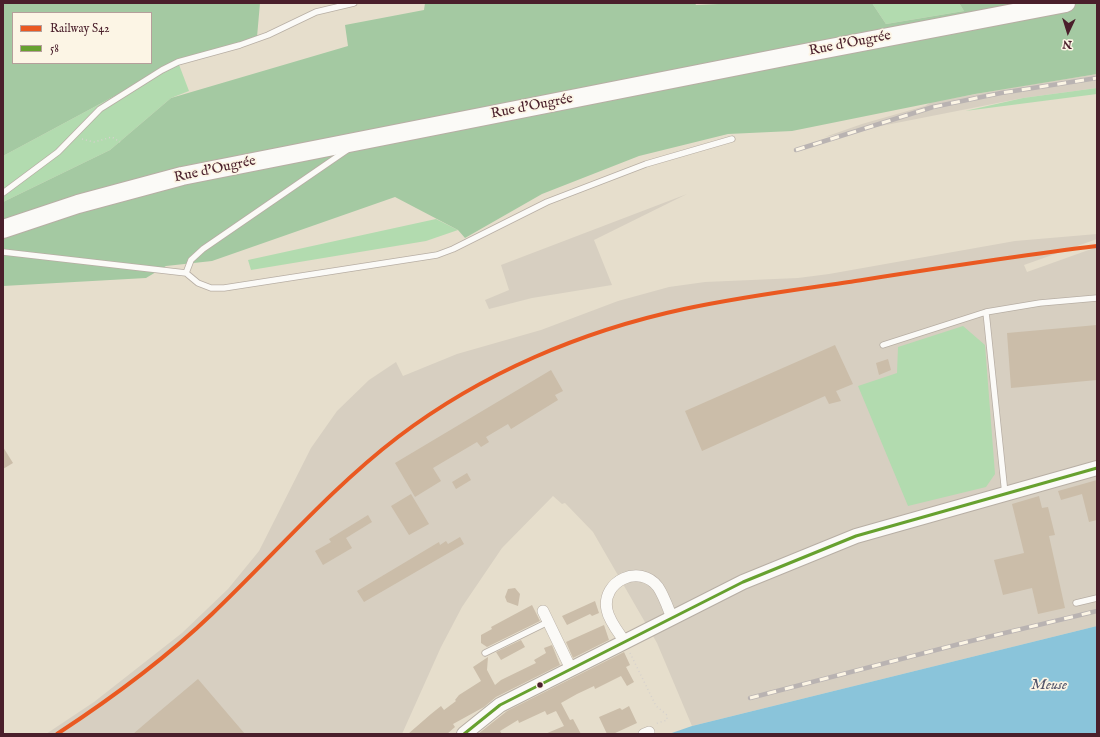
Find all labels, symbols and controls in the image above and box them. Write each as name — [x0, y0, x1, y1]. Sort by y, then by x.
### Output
legend — [12, 12, 152, 64]
north arrow — [1048, 12, 1088, 52]
text: Railway S42 — [50, 21, 110, 36]
street label: Rue d'Ougrée — [808, 28, 892, 60]
text: N — [1062, 37, 1072, 51]
text: 58 — [50, 41, 59, 56]
street label: Rue d'Ougrée — [490, 91, 574, 123]
street label: Rue d'Ougrée — [173, 153, 257, 187]
water label: Meuse — [1031, 677, 1067, 695]
unlabelled marker — [535, 680, 545, 690]

